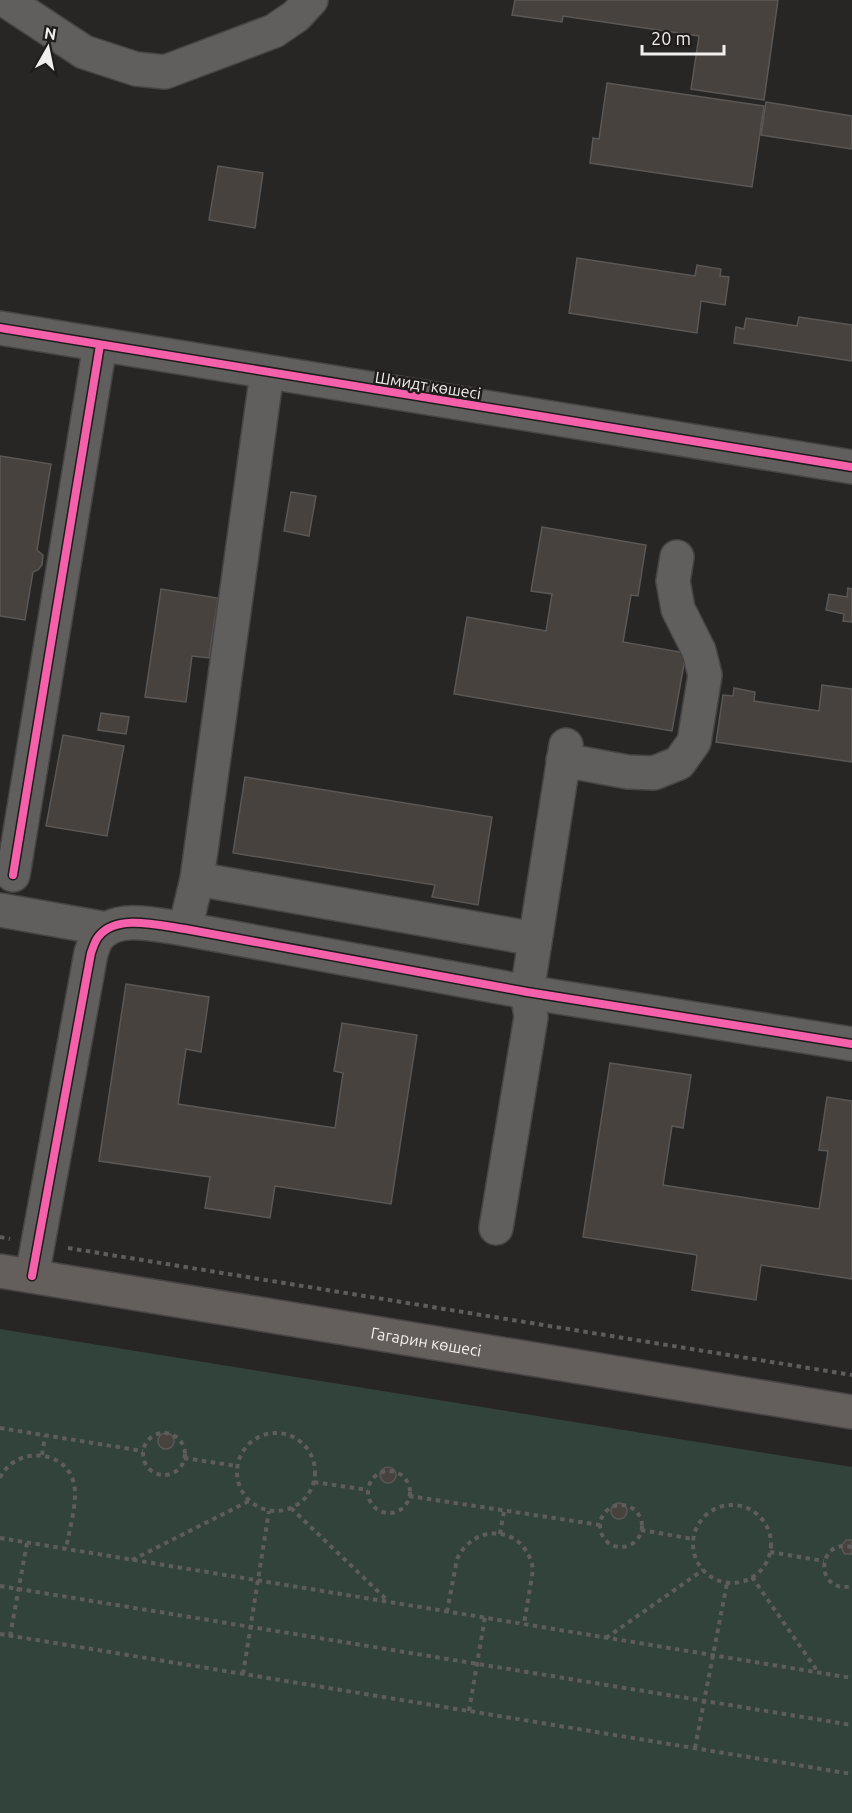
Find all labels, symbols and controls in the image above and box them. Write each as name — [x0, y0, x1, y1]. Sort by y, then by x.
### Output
north arrow — [18, 18, 78, 78]
scale bar — [642, 18, 724, 56]
text: N — [43, 23, 58, 43]
text: 20 m — [651, 28, 691, 48]
street label: Шмидт көшесі — [374, 368, 482, 402]
street label: Гагарин көшесі — [370, 1324, 483, 1360]

